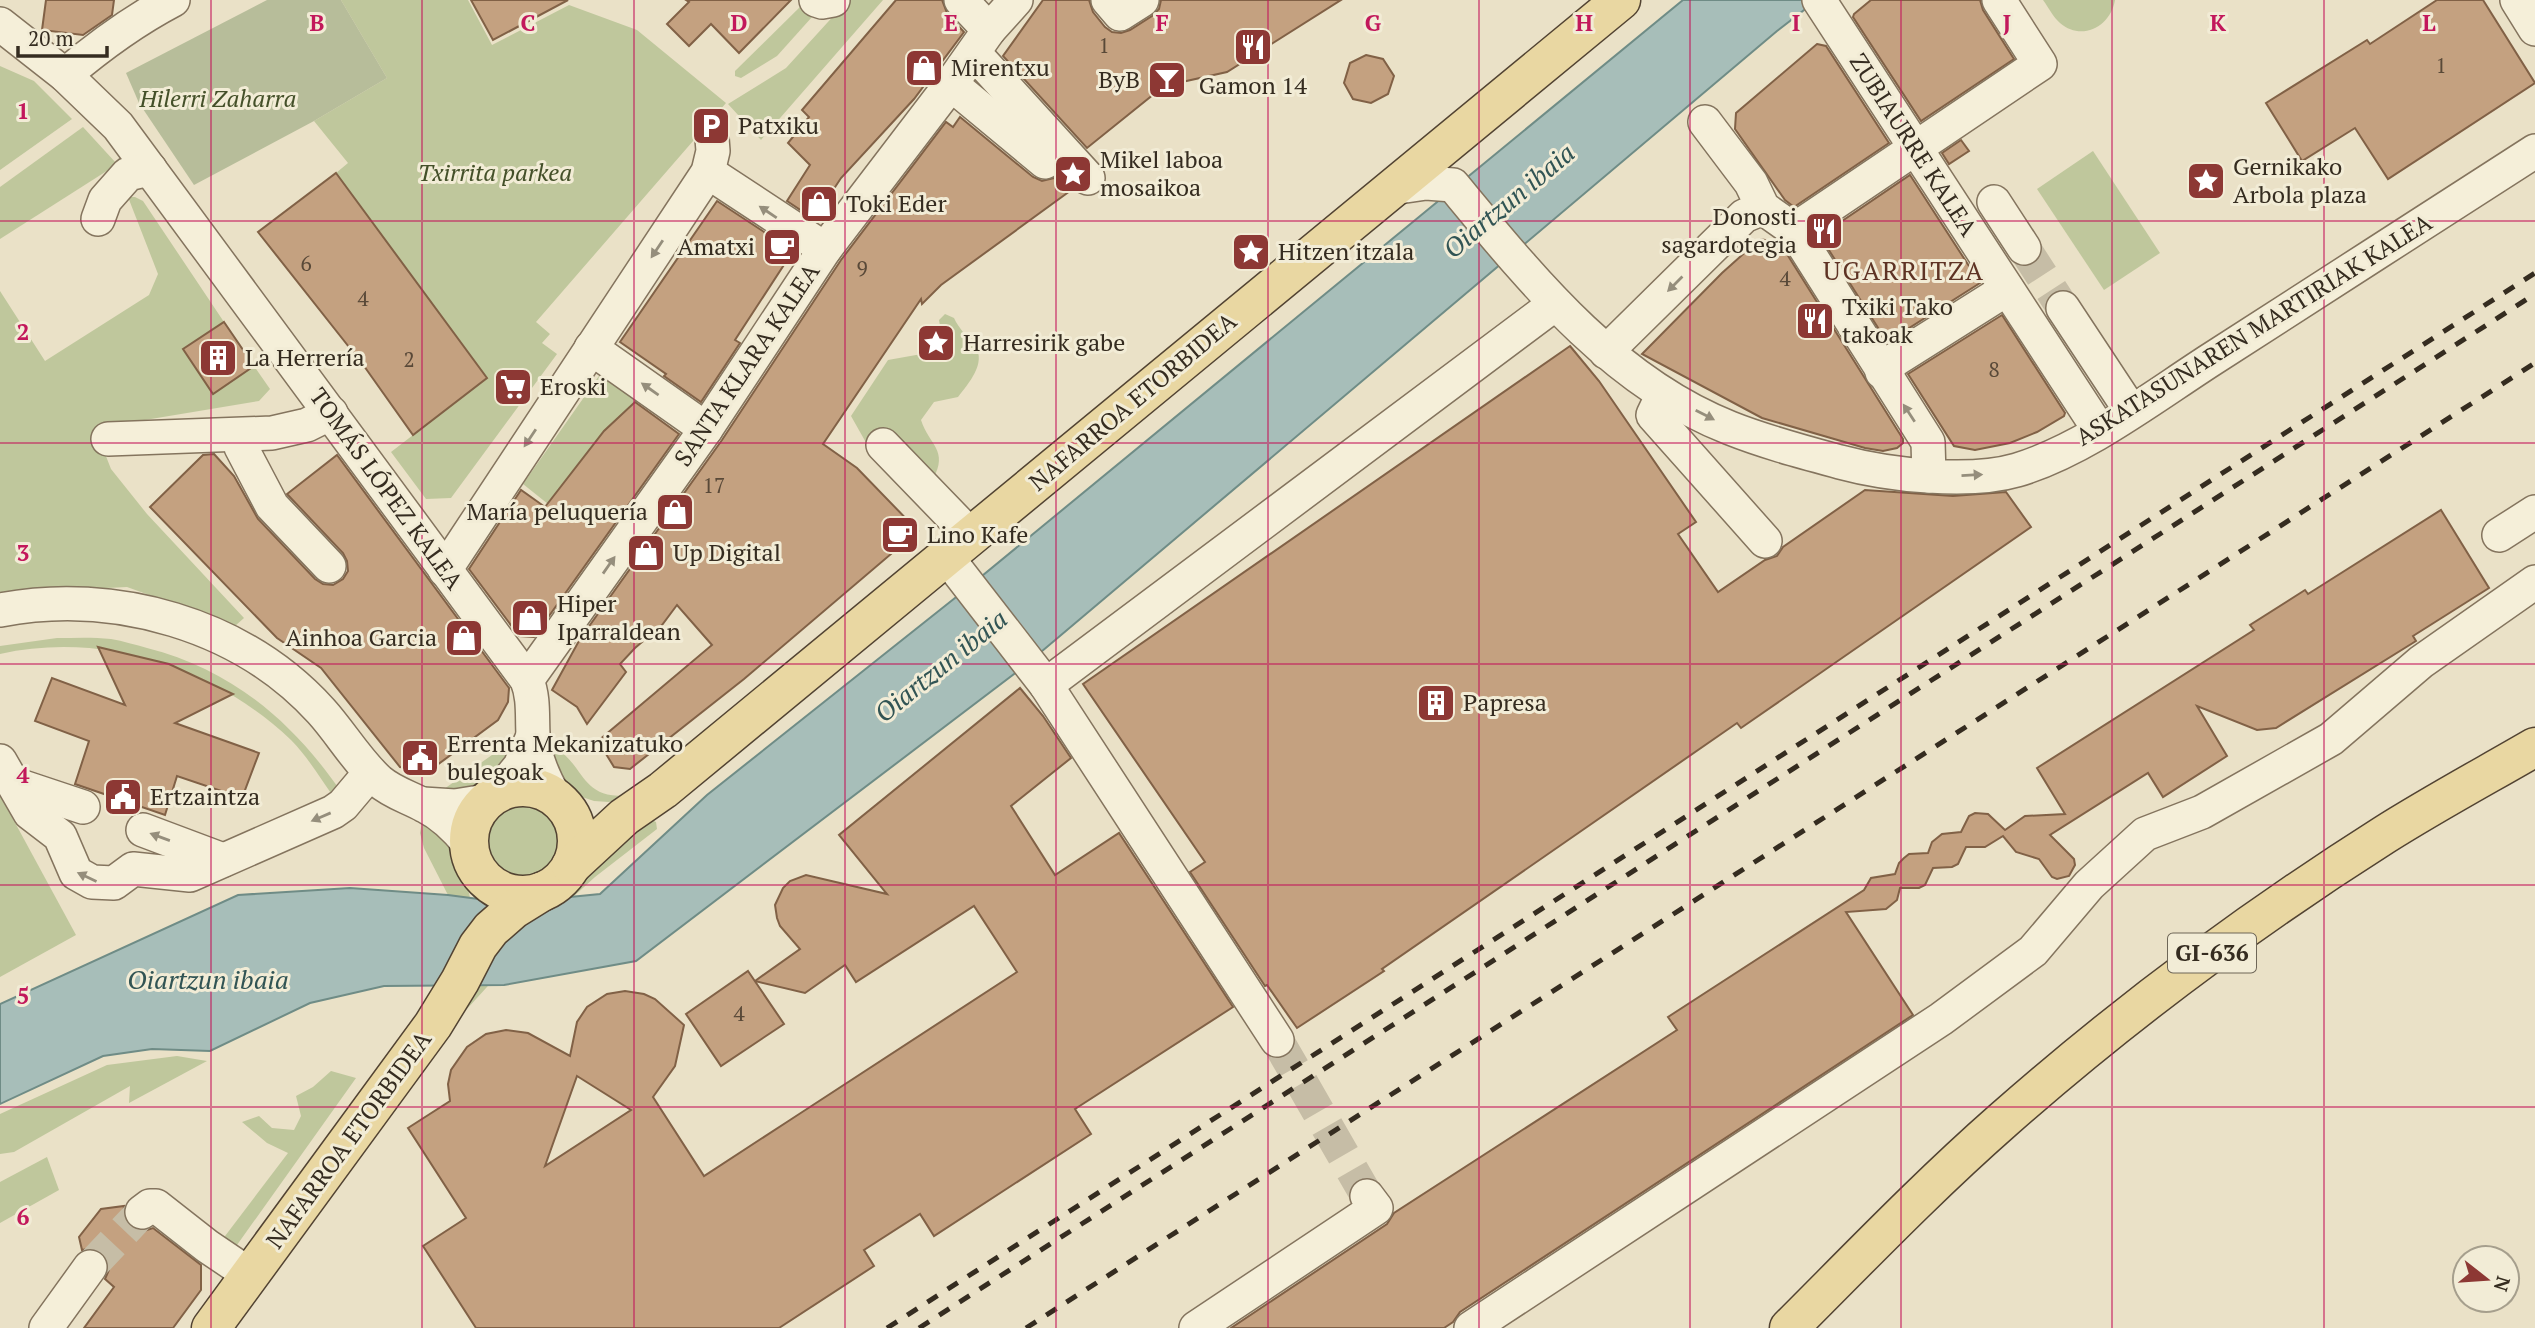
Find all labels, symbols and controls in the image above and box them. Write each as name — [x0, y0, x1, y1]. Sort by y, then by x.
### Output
text: B — [310, 7, 325, 38]
text: C — [521, 7, 536, 38]
text: D — [731, 7, 748, 38]
text: E — [944, 7, 958, 38]
text: F — [1155, 7, 1169, 38]
text: G — [1365, 7, 1382, 38]
text: H — [1575, 7, 1593, 38]
text: I — [1792, 7, 1800, 38]
text: J — [2003, 7, 2011, 38]
text: K — [2210, 7, 2227, 38]
text: L — [2422, 7, 2436, 38]
scale bar — [18, 14, 107, 58]
text: 20 m — [28, 24, 74, 52]
restaurant icon: Gamon 14 — [1232, 26, 1274, 68]
house number: 1 — [1098, 31, 1110, 59]
shop icon: Mirentxu — [903, 47, 945, 89]
street label: ZUBIAURRE KALEA — [1843, 47, 1985, 242]
place label: Mirentxu — [951, 51, 1050, 83]
house number: 1 — [2435, 51, 2447, 79]
bar icon: ByB — [1146, 59, 1188, 101]
place label: ByB — [1098, 63, 1140, 95]
place label: Gamon 14 — [1199, 69, 1307, 101]
park label: Hilerri Zaharra — [139, 82, 296, 114]
text: 1 — [17, 95, 30, 126]
parking icon: Patxiku — [690, 105, 732, 147]
place label: Patxiku — [738, 109, 819, 141]
water label: Oiartzun ibaia — [1436, 135, 1581, 265]
place label: Mikel laboa mosaikoa — [1100, 143, 1223, 203]
place label: Gernikako Arbola plaza — [2233, 150, 2367, 210]
place icon: Mikel laboa mosaikoa — [1052, 153, 1094, 195]
park label: Txirrita parkea — [418, 156, 572, 188]
place icon: Gernikako Arbola plaza — [2185, 160, 2227, 202]
shop icon: Toki Eder — [798, 183, 840, 225]
place label: Toki Eder — [846, 187, 947, 219]
place label: Donosti sagardotegia — [1661, 200, 1797, 260]
one-way arrow — [758, 205, 778, 218]
street label: ASKATASUNAREN MARTIRIAK KALEA — [2069, 205, 2438, 453]
restaurant icon: Donosti sagardotegia — [1803, 210, 1845, 252]
cafe icon: Amatxi — [761, 226, 803, 268]
place label: Amatxi — [677, 230, 755, 262]
place icon: Hitzen itzala — [1230, 231, 1272, 273]
place label: Hitzen itzala — [1278, 235, 1414, 267]
one-way arrow — [650, 240, 664, 258]
house number: 6 — [300, 249, 312, 277]
district label: UGARRITZA — [1823, 253, 1985, 287]
house number: 9 — [856, 254, 868, 282]
street label: SANTA KLARA KALEA — [666, 256, 826, 472]
house number: 4 — [1779, 264, 1791, 292]
one-way arrow — [1667, 276, 1683, 292]
house number: 4 — [357, 284, 369, 312]
place label: Txiki Tako takoak — [1842, 290, 1953, 350]
restaurant icon: Txiki Tako takoak — [1794, 300, 1836, 342]
street label: NAFARROA ETORBIDEA — [1022, 305, 1243, 498]
text: 2 — [17, 316, 30, 347]
place icon: Harresirik gabe — [915, 322, 957, 364]
place label: Harresirik gabe — [963, 326, 1125, 358]
building icon: La Herrería — [197, 337, 239, 379]
place label: La Herrería — [245, 341, 365, 373]
house number: 2 — [403, 345, 415, 373]
house number: 8 — [1988, 355, 2000, 383]
supermarket icon: Eroski — [492, 366, 534, 408]
place label: Eroski — [540, 370, 606, 402]
street label: TOMÁS LÓPEZ KALEA — [303, 381, 471, 596]
one-way arrow — [641, 382, 659, 396]
one-way arrow — [1903, 404, 1916, 423]
one-way arrow — [1695, 410, 1715, 421]
one-way arrow — [524, 428, 537, 448]
one-way arrow — [1961, 469, 1983, 480]
house number: 17 — [703, 471, 725, 499]
shop icon: María peluquería — [654, 491, 696, 533]
place label: María peluquería — [466, 495, 648, 527]
cafe icon: Lino Kafe — [879, 514, 921, 556]
place label: Lino Kafe — [927, 518, 1028, 550]
shop icon: Up Digital — [625, 532, 667, 574]
place label: Up Digital — [673, 536, 781, 568]
text: 3 — [17, 537, 30, 568]
one-way arrow — [602, 556, 616, 574]
place label: Hiper Iparraldean — [557, 587, 681, 647]
shop icon: Hiper Iparraldean — [509, 597, 551, 639]
water label: Oiartzun ibaia — [867, 601, 1014, 729]
shop icon: Ainhoa Garcia — [443, 617, 485, 659]
place label: Ainhoa Garcia — [285, 621, 437, 653]
building icon: Papresa — [1415, 682, 1457, 724]
place label: Papresa — [1463, 686, 1547, 718]
place label: Errenta Mekanizatuko bulegoak — [447, 727, 683, 787]
public building icon: Errenta Mekanizatuko bulegoak — [399, 737, 441, 779]
text: 4 — [17, 759, 30, 790]
public building icon: Ertzaintza — [102, 776, 144, 818]
place label: Ertzaintza — [150, 780, 260, 812]
one-way arrow — [310, 812, 331, 823]
one-way arrow — [150, 831, 171, 842]
one-way arrow — [77, 872, 97, 883]
road number: GI-636 — [2168, 934, 2256, 972]
water label: Oiartzun ibaia — [127, 962, 289, 996]
text: 5 — [17, 980, 30, 1011]
house number: 4 — [733, 999, 745, 1027]
street label: NAFARROA ETORBIDEA — [258, 1024, 438, 1255]
text: 6 — [17, 1201, 30, 1232]
north arrow — [2451, 1244, 2521, 1314]
text: N — [2489, 1274, 2517, 1295]

